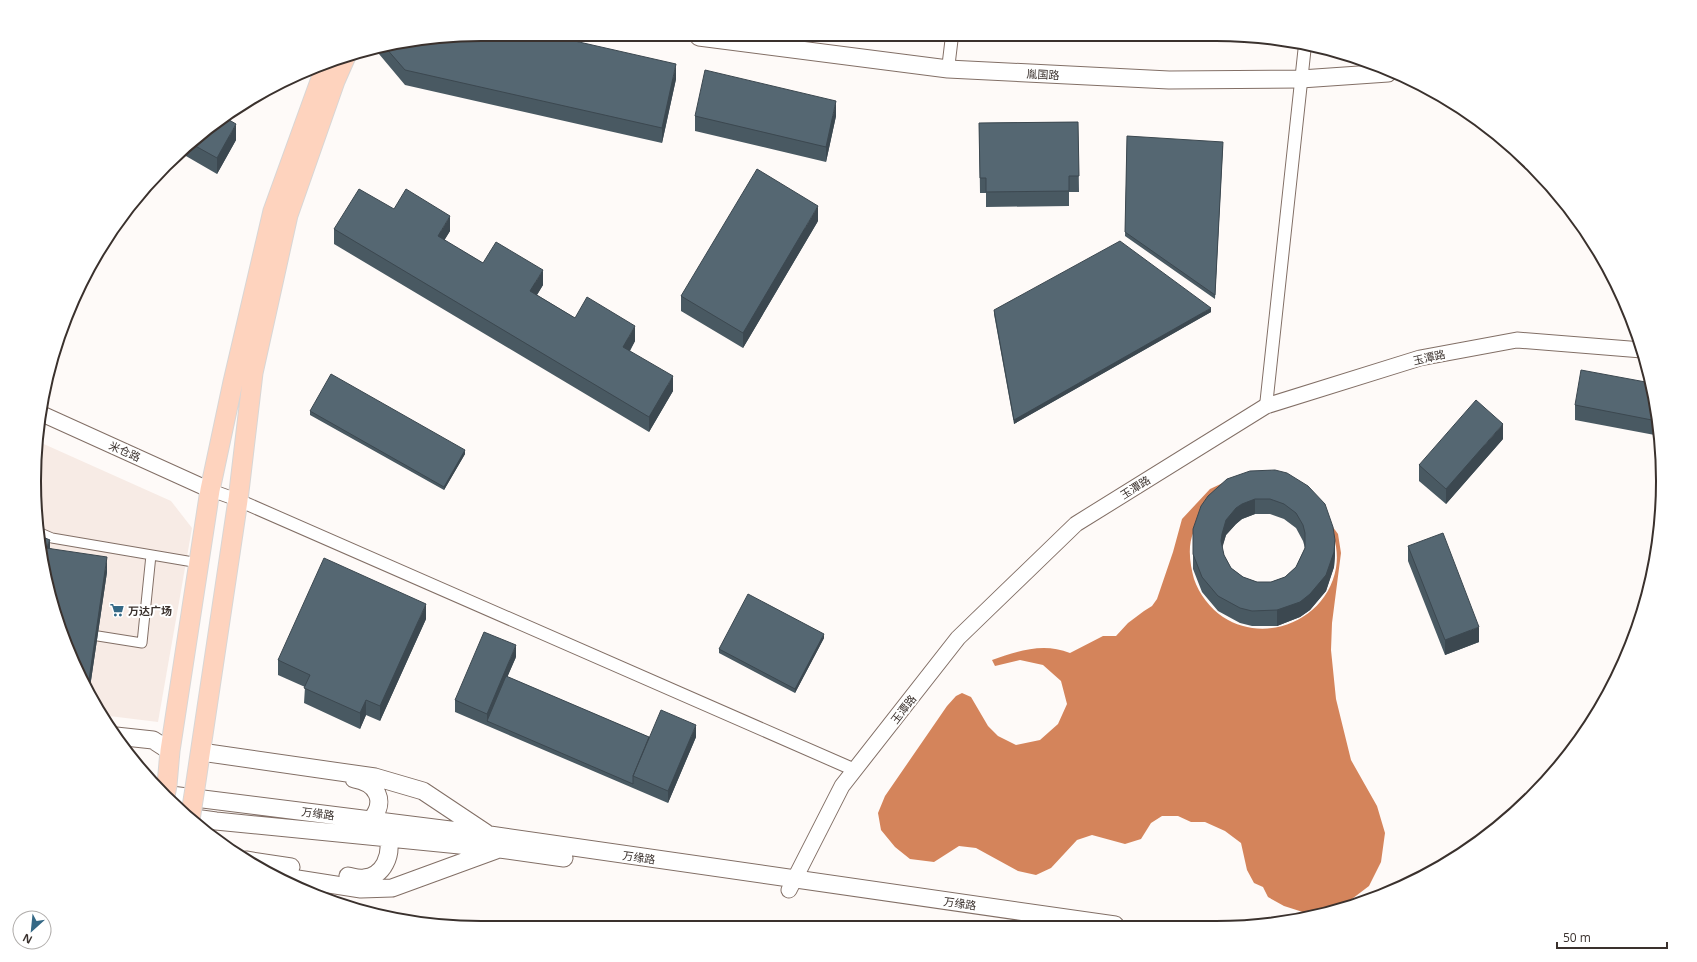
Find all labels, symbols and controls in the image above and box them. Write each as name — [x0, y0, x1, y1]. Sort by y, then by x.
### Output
street label: 胤国路 — [1026, 66, 1060, 82]
street label: 玉潭路 — [1411, 346, 1447, 368]
street label: 米仓路 — [107, 437, 143, 465]
street label: 玉潭路 — [1117, 472, 1153, 502]
supermarket icon: 万达广场 — [109, 602, 125, 618]
place label: 万达广场 — [128, 603, 172, 618]
street label: 玉潭路 — [887, 691, 919, 727]
street label: 万缘路 — [301, 804, 335, 822]
street label: 万缘路 — [622, 847, 656, 867]
street label: 万缘路 — [943, 893, 977, 913]
north arrow — [12, 910, 52, 950]
scale bar — [1557, 924, 1667, 950]
text: 50 m — [1563, 929, 1591, 946]
text: N — [20, 931, 35, 948]

